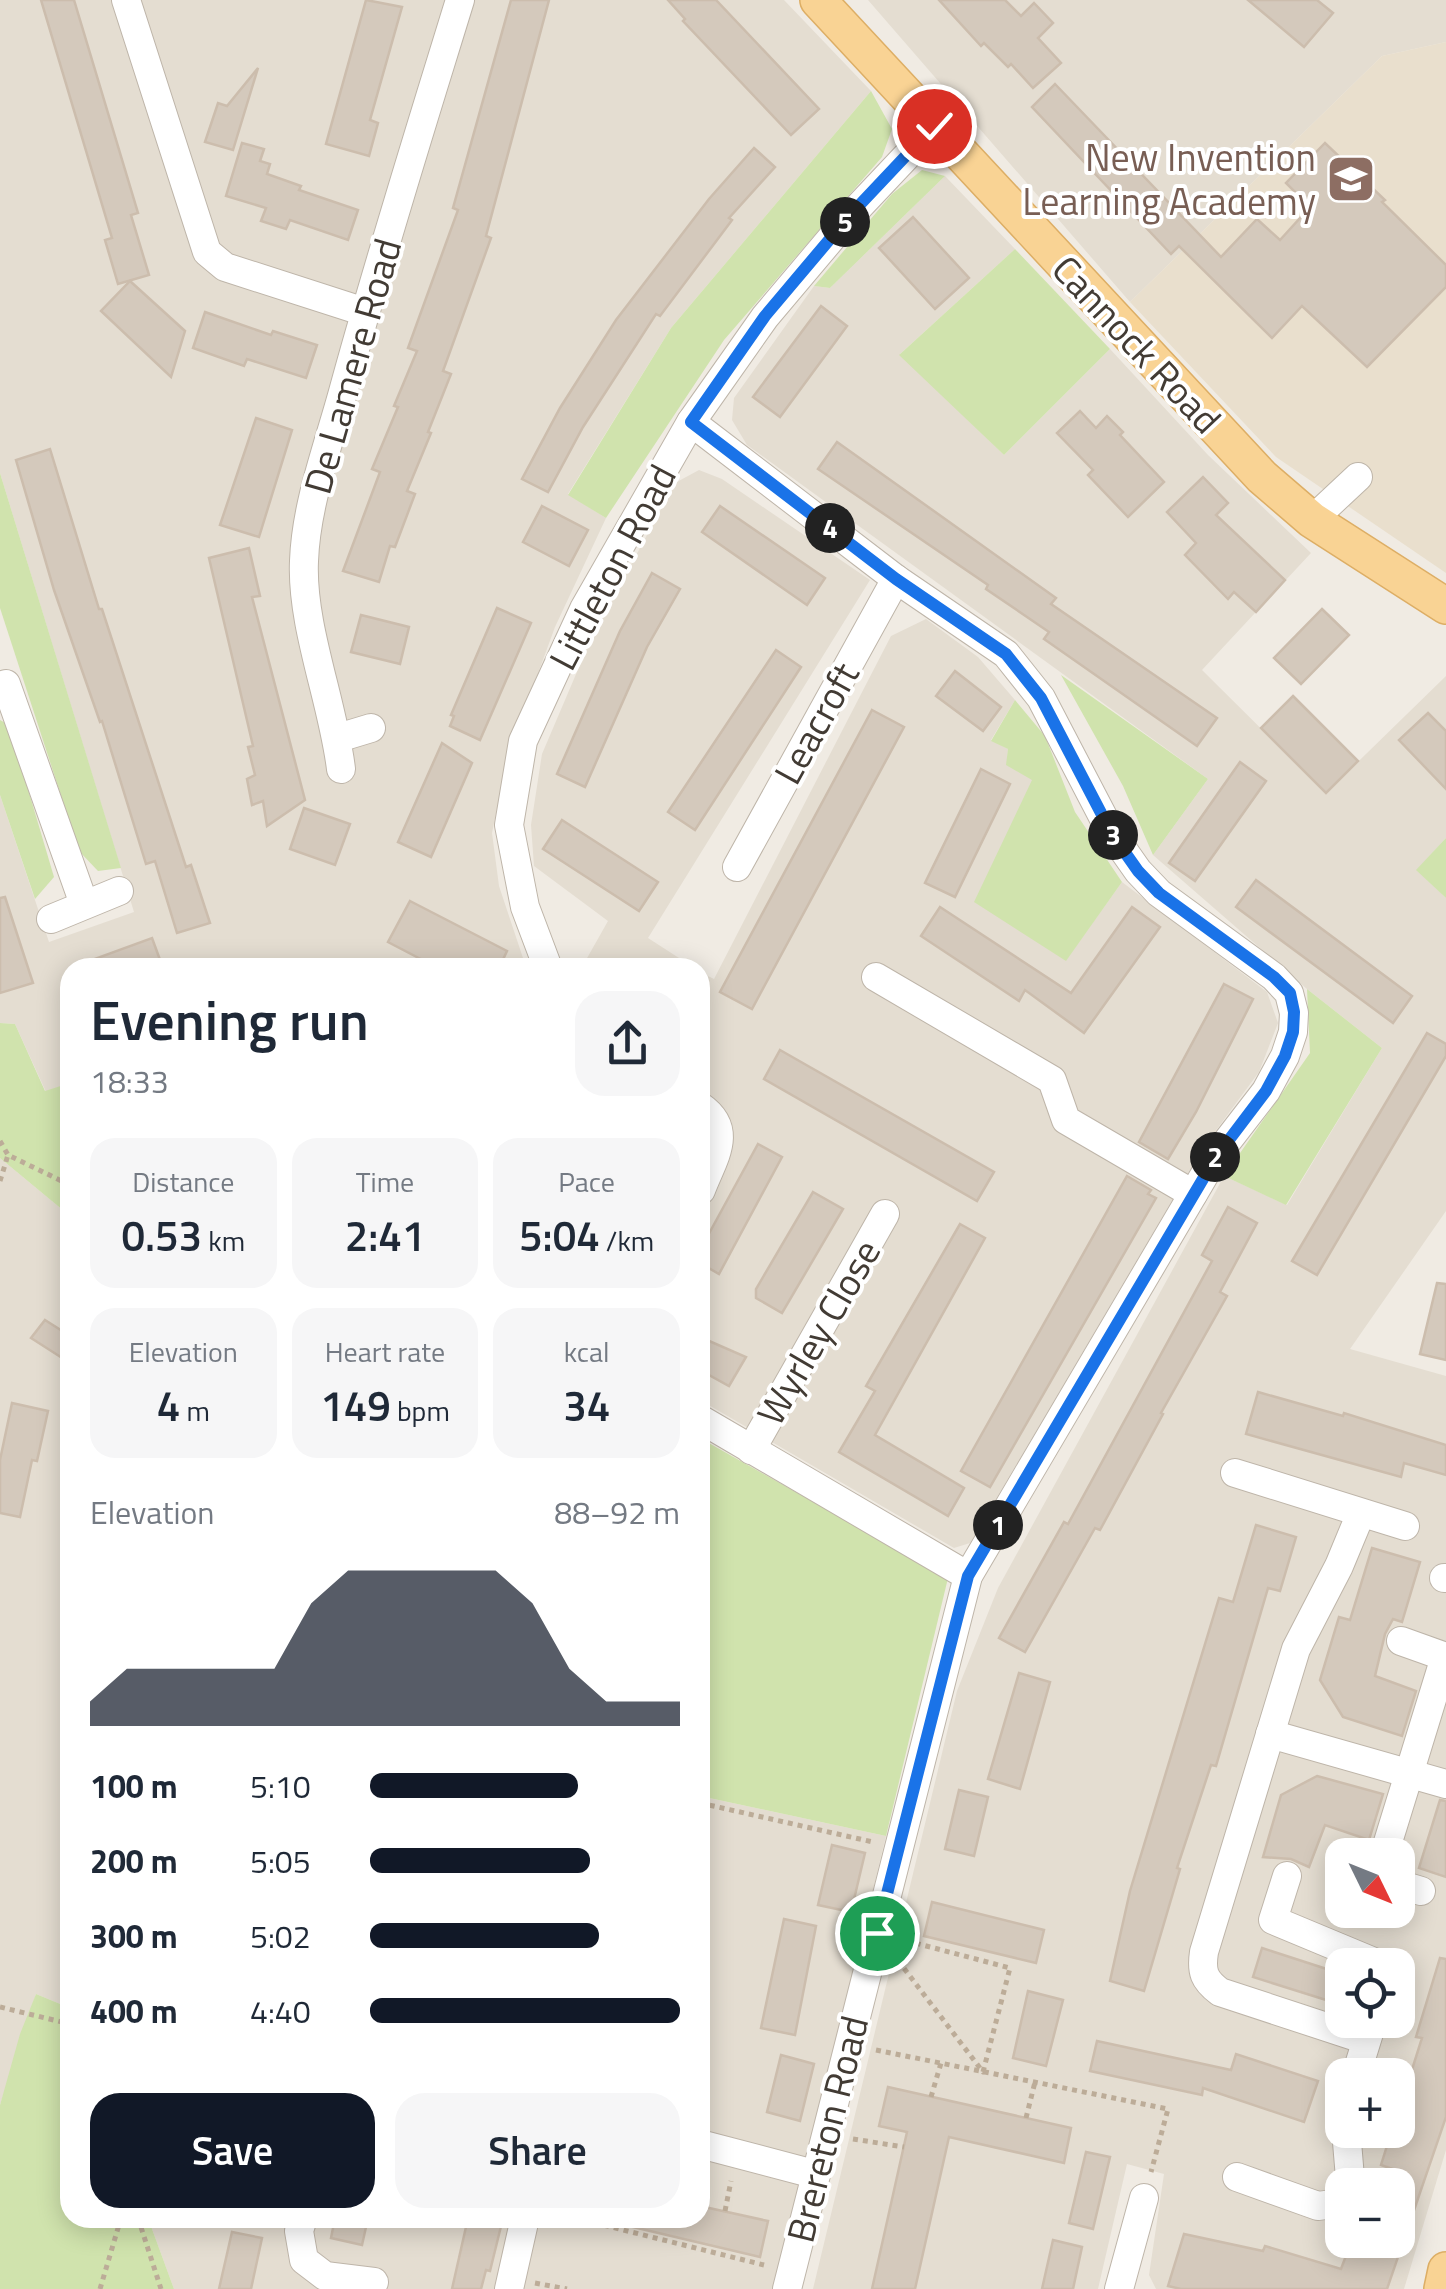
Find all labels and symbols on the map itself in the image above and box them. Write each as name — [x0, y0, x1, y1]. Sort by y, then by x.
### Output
pin — [892, 84, 977, 169]
place label: New Invention Learning Academy — [1022, 128, 1316, 230]
school or university icon: New Invention Learning Academy — [1325, 153, 1377, 205]
pin: 5 — [820, 197, 870, 247]
street label: De Lamere Road — [288, 232, 416, 500]
street label: Cannock Road — [1039, 242, 1235, 446]
street label: Littleton Road — [533, 454, 691, 680]
pin: 4 — [805, 503, 855, 553]
street label: Leacroft — [759, 651, 873, 795]
pin: 3 — [1088, 810, 1138, 860]
pin: 2 — [1190, 1132, 1240, 1182]
street label: Wyrley Close — [741, 1228, 895, 1436]
pin: 1 — [973, 1500, 1023, 1550]
north arrow — [1325, 1838, 1415, 1928]
pin — [835, 1891, 920, 1976]
street label: Brereton Road — [771, 2010, 883, 2248]

